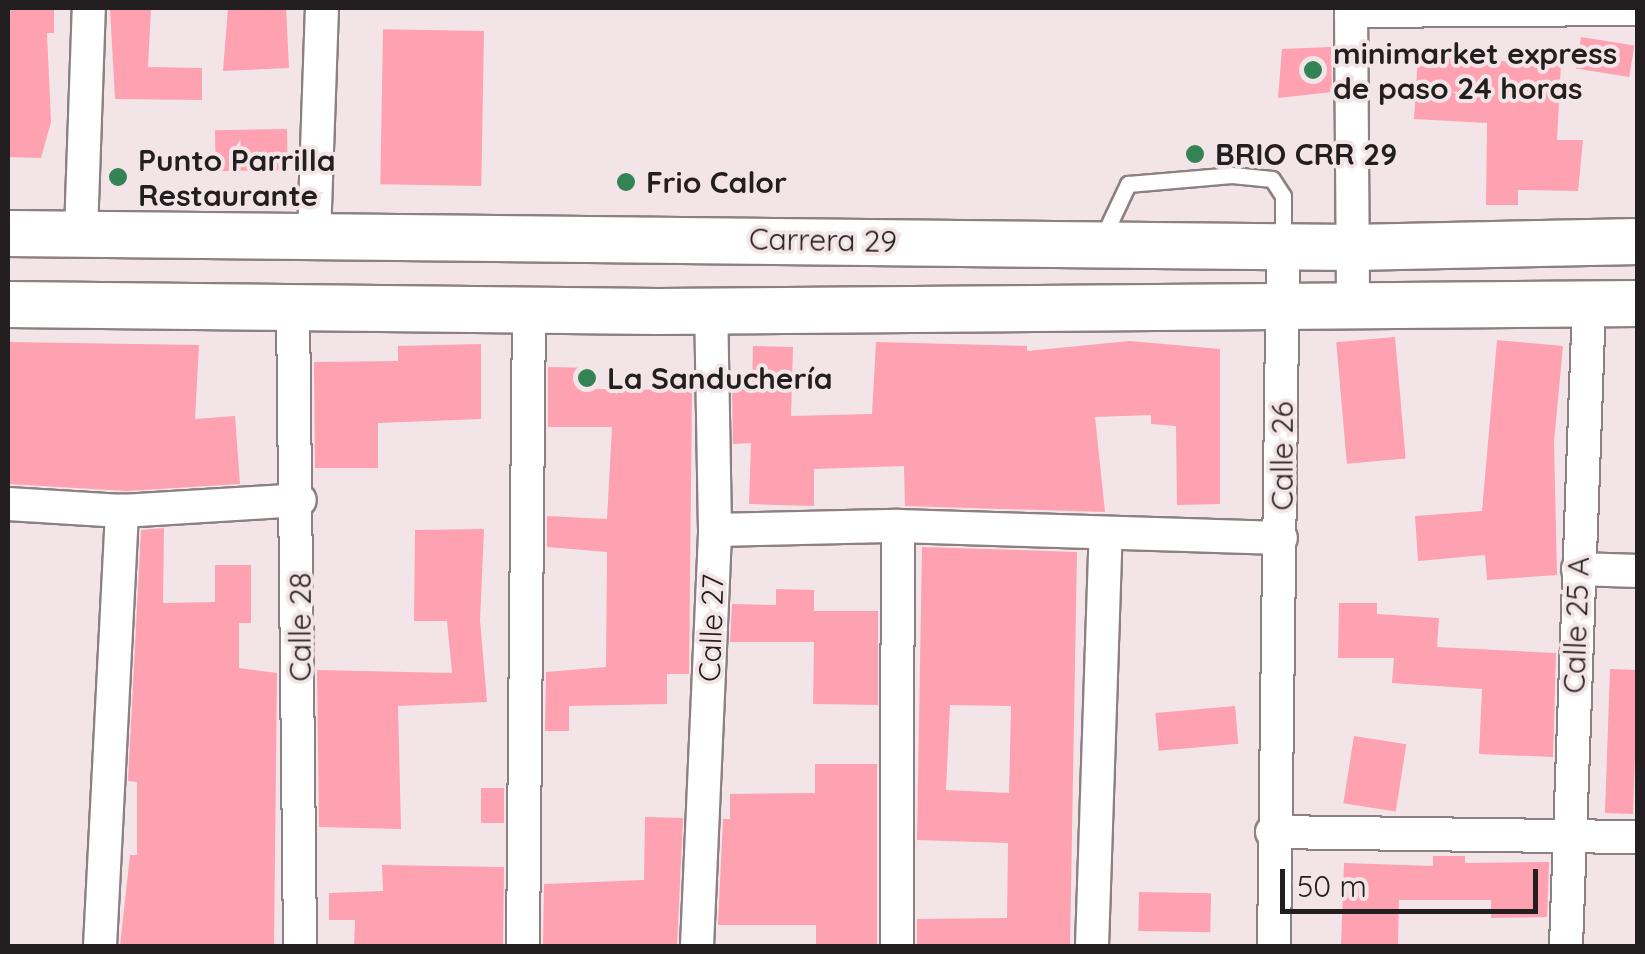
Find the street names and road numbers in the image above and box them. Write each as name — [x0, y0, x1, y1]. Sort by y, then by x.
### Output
street label: Carrera 29 — [749, 221, 897, 259]
street label: Calle 26 — [1264, 401, 1300, 511]
street label: Calle 25 A — [1556, 556, 1596, 694]
street label: Calle 28 — [282, 572, 318, 682]
street label: Calle 27 — [691, 573, 731, 683]

